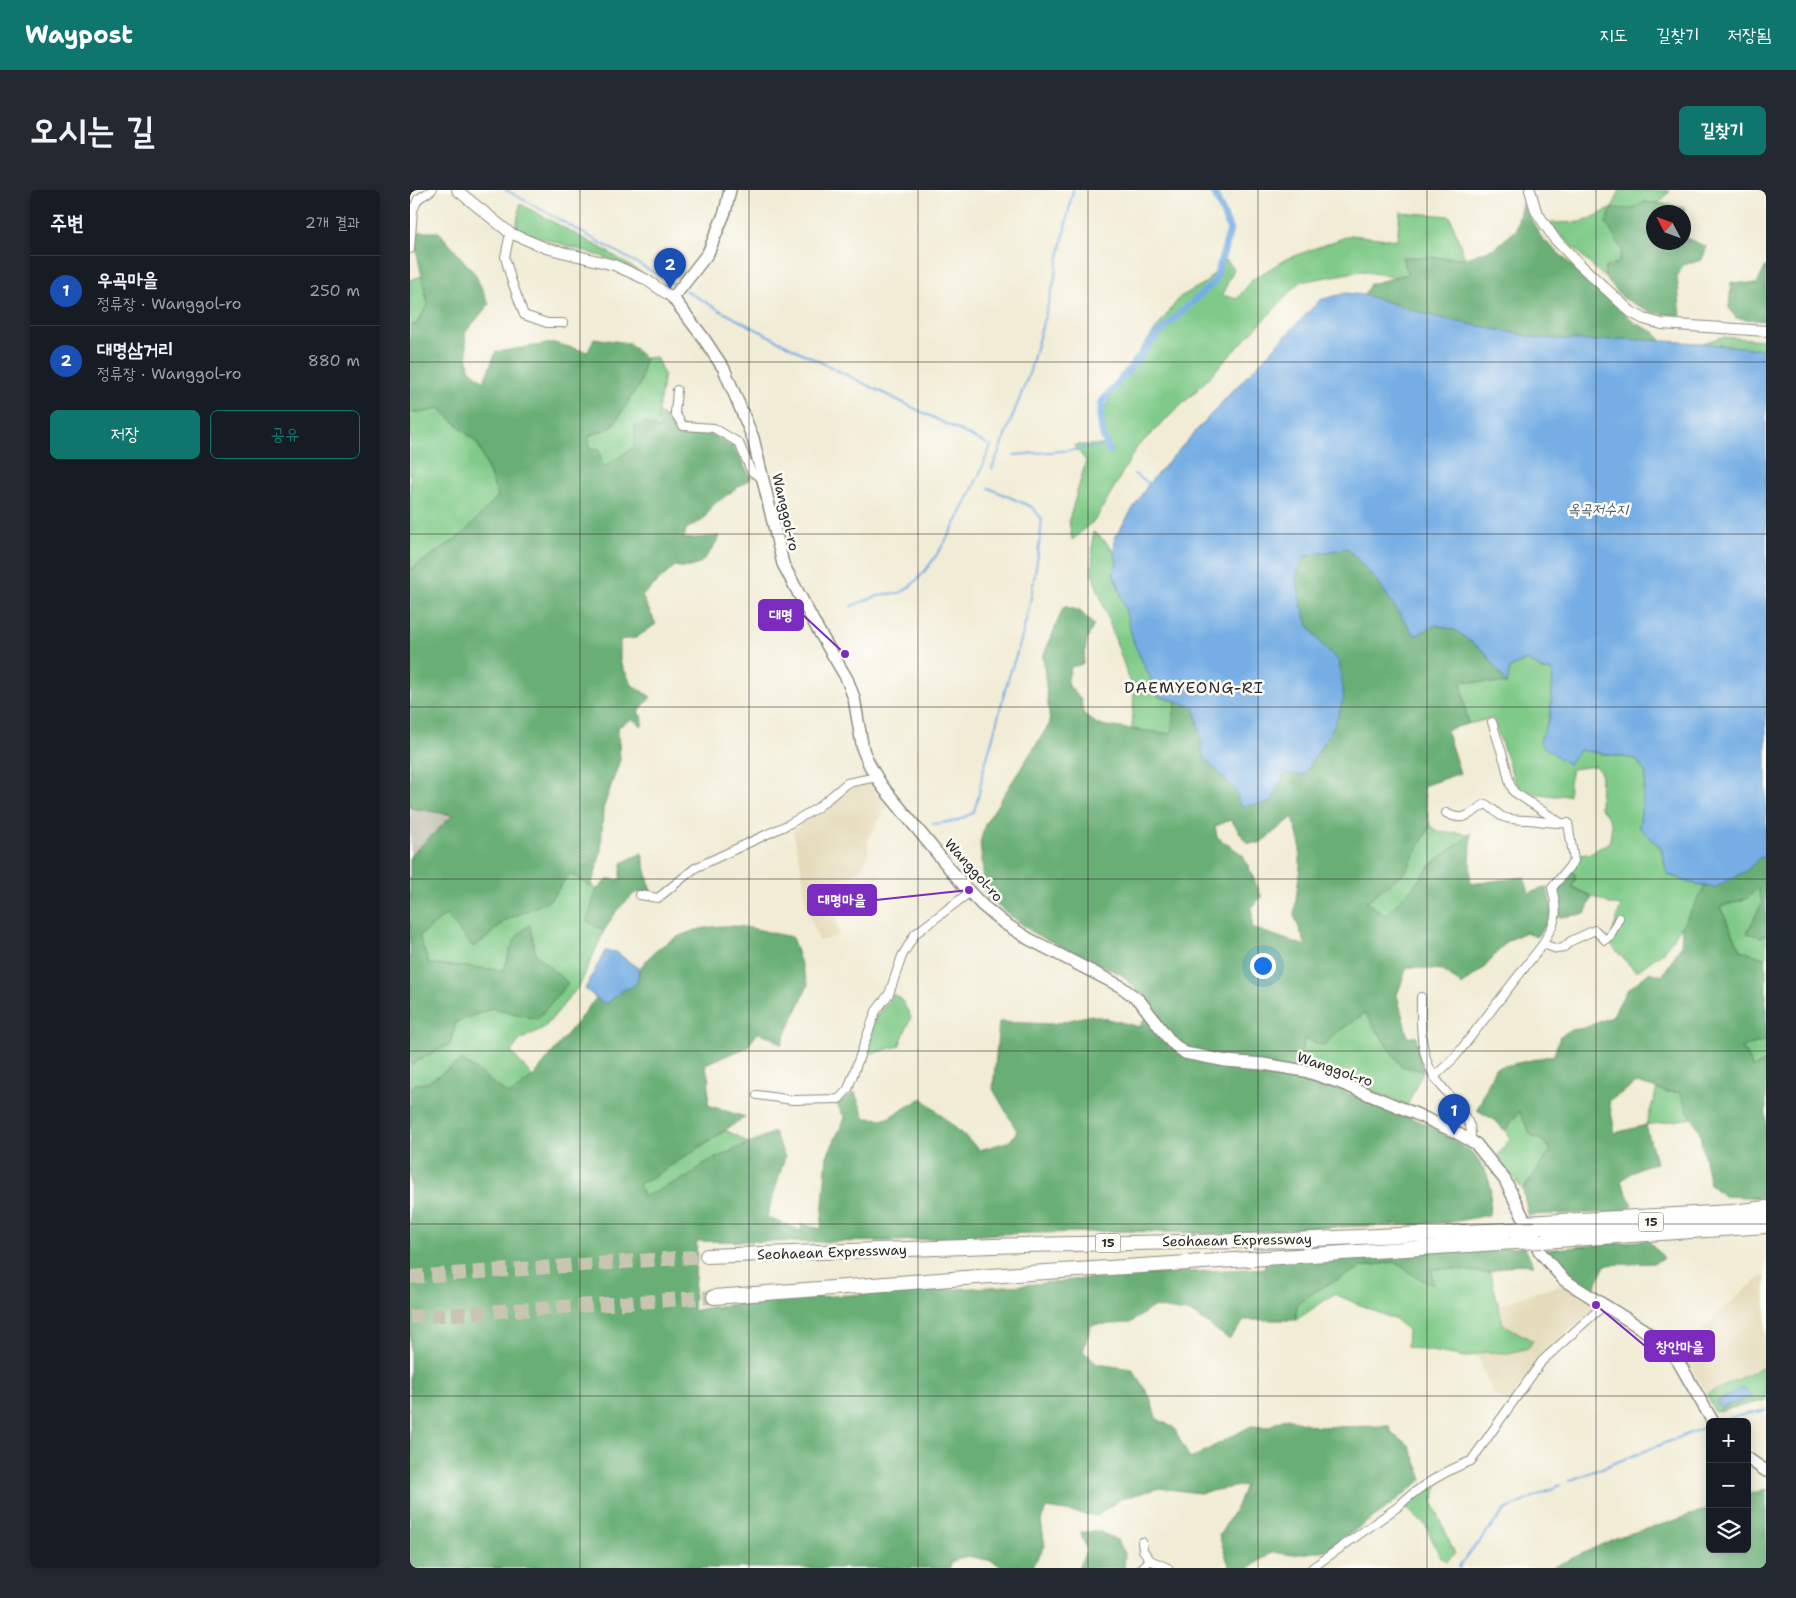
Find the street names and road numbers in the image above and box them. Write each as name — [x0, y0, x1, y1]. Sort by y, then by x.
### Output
street label: Wanggol-ro — [768, 471, 804, 553]
street label: Wanggol-ro — [941, 835, 1007, 905]
street label: Wanggol-ro — [1295, 1048, 1375, 1090]
road number: 15 — [1638, 1212, 1664, 1232]
street label: Seohaean Expressway — [1162, 1230, 1312, 1250]
road number: 15 — [1096, 1234, 1120, 1252]
street label: Seohaean Expressway — [757, 1240, 907, 1264]

